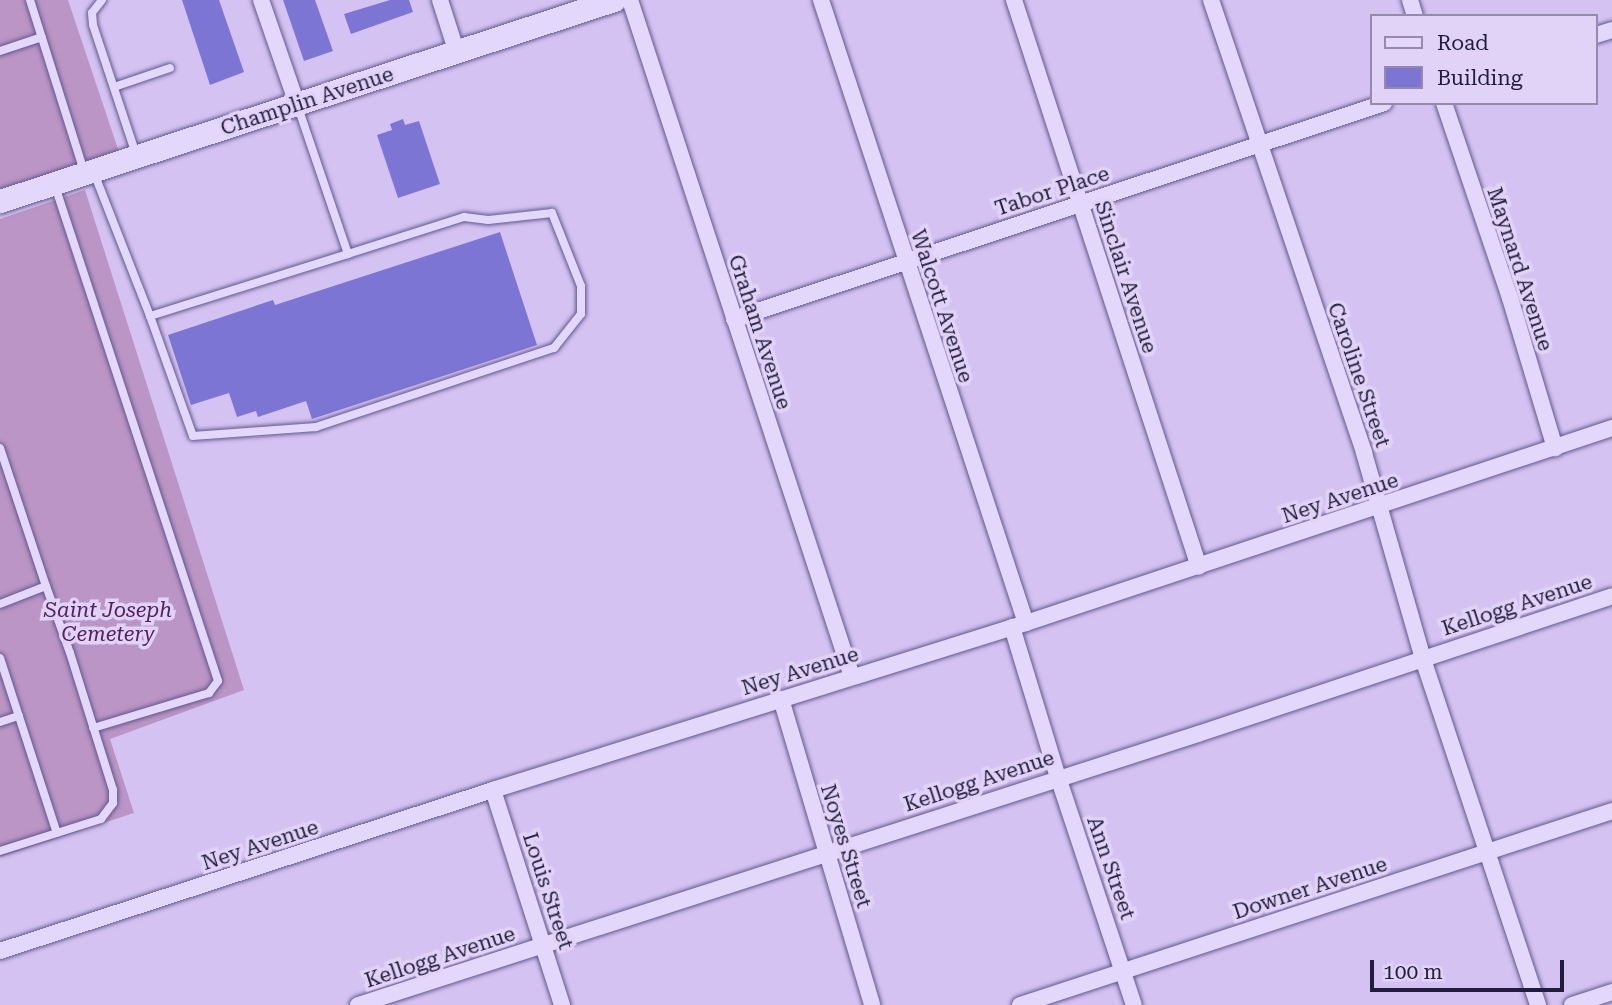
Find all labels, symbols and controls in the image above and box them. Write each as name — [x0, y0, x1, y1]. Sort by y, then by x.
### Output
legend — [1370, 14, 1598, 105]
text: Road — [1437, 31, 1489, 55]
street label: Champlin Avenue — [217, 61, 397, 141]
text: Building — [1437, 66, 1523, 90]
street label: Tabor Place — [992, 161, 1112, 221]
street label: Maynard Avenue — [1482, 184, 1558, 354]
street label: Sinclair Avenue — [1089, 198, 1163, 356]
street label: Walcott Avenue — [905, 226, 979, 386]
street label: Graham Avenue — [723, 252, 797, 412]
street label: Caroline Street — [1322, 299, 1396, 451]
street label: Ney Avenue — [1279, 467, 1401, 529]
street label: Kellogg Avenue — [1439, 569, 1595, 641]
park label: Saint Joseph Cemetery — [44, 597, 172, 647]
street label: Ney Avenue — [738, 641, 862, 701]
street label: Kellogg Avenue — [901, 745, 1057, 817]
street label: Noyes Street — [815, 781, 877, 911]
street label: Ann Street — [1082, 813, 1140, 923]
street label: Ney Avenue — [199, 814, 321, 876]
street label: Louis Street — [517, 829, 579, 953]
street label: Downer Avenue — [1230, 851, 1390, 925]
street label: Kellogg Avenue — [362, 921, 518, 993]
scale bar — [1374, 946, 1568, 990]
text: 100 m — [1383, 960, 1443, 984]

